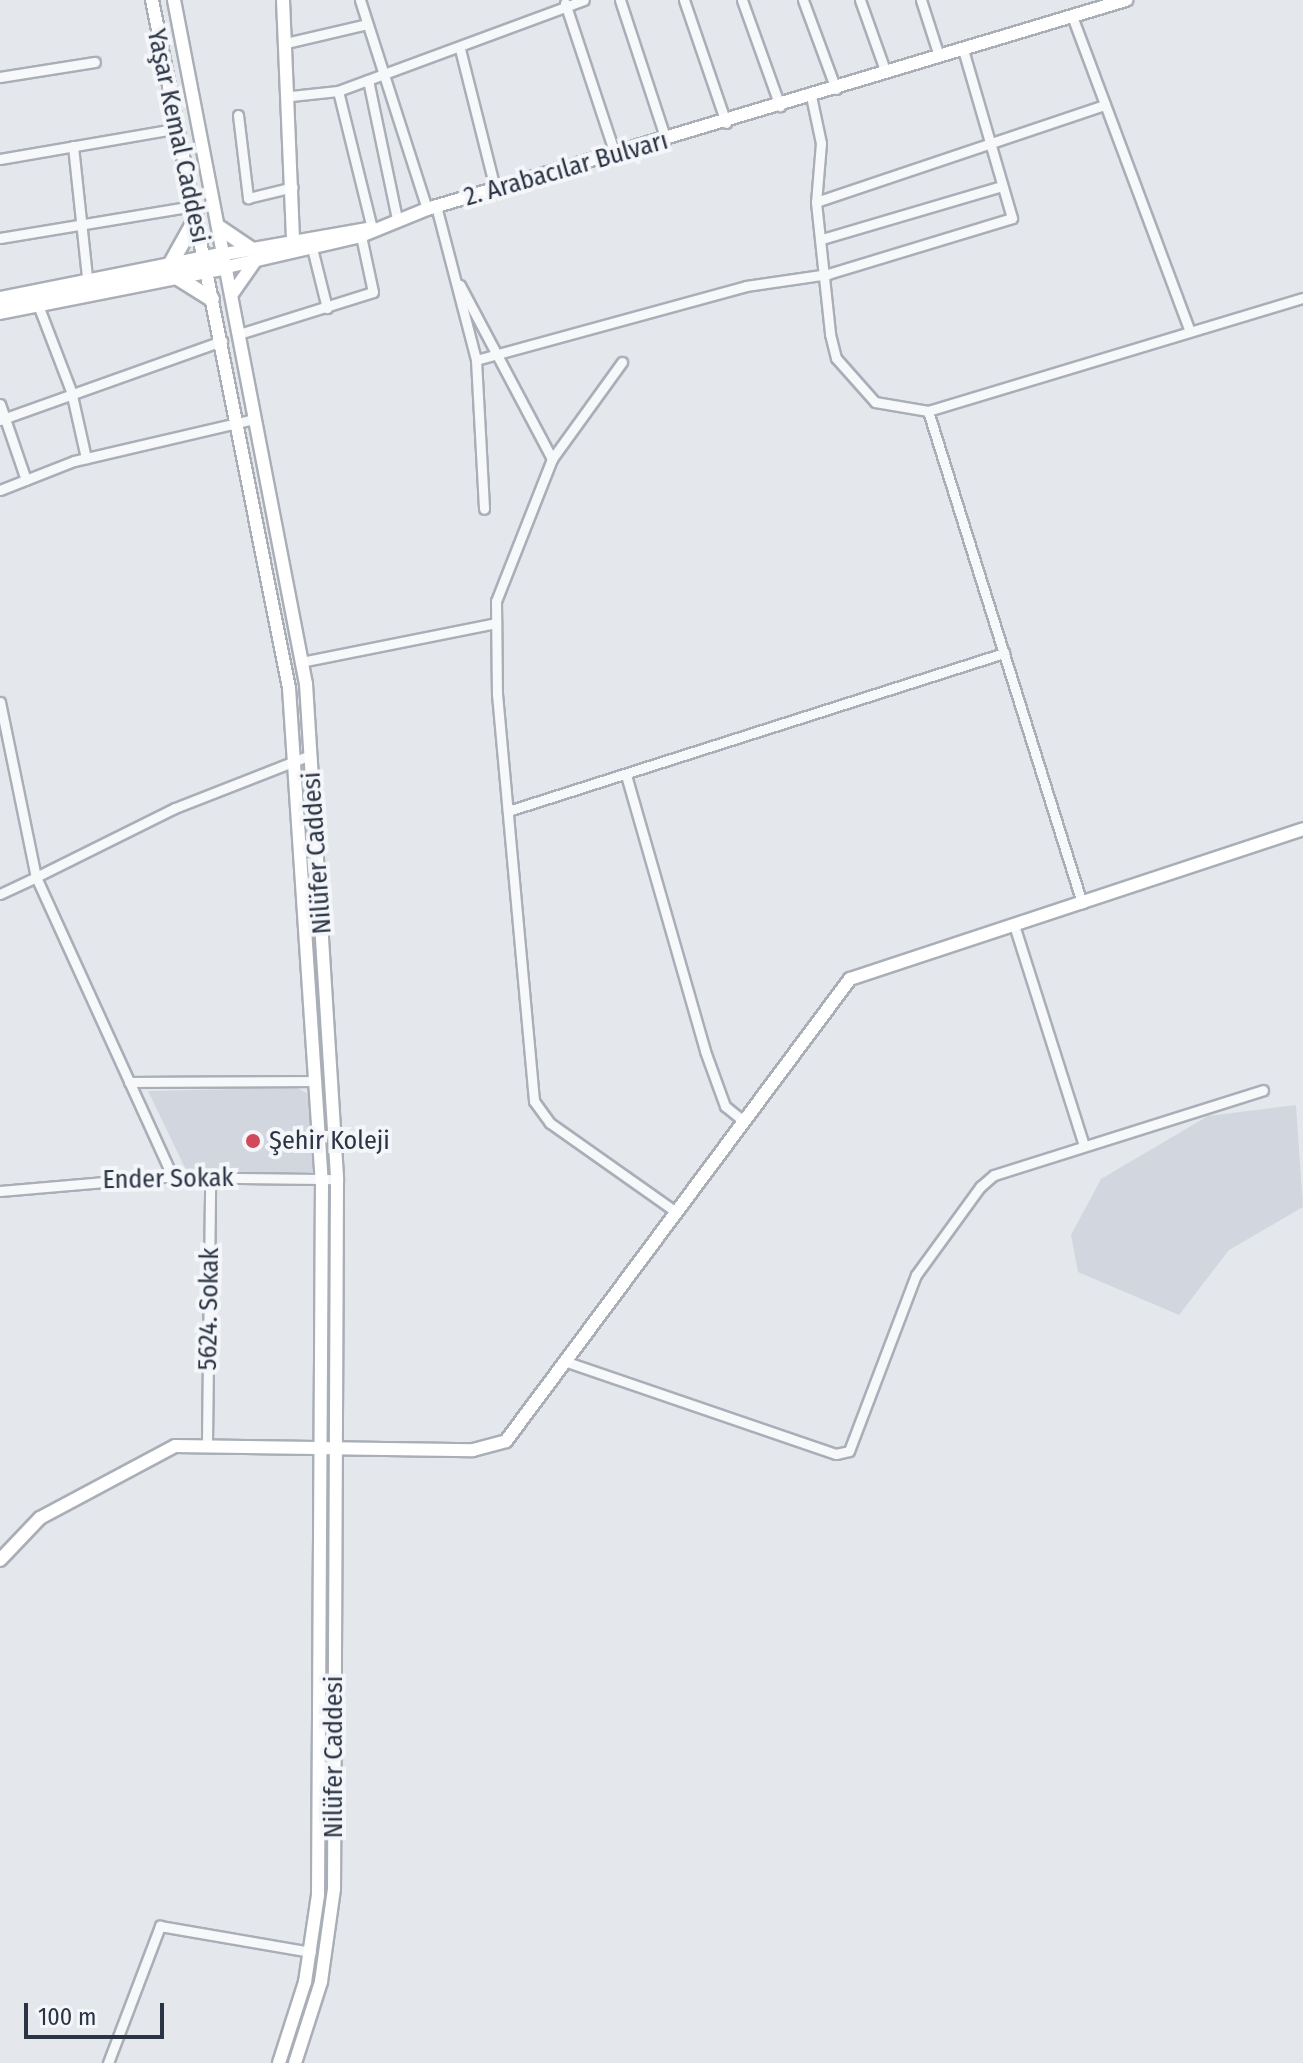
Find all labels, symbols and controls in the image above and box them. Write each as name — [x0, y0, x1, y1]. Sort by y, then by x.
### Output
street label: Yaşar Kemal Caddesi — [140, 26, 216, 246]
street label: 2. Arabacılar Bulvarı — [461, 125, 671, 213]
street label: Nilüfer Caddesi — [296, 771, 338, 935]
place label: Şehir Koleji — [269, 1125, 390, 1157]
marker: Şehir Koleji — [244, 1132, 262, 1150]
street label: Ender Sokak — [102, 1162, 234, 1196]
street label: 5624. Sokak — [192, 1247, 226, 1371]
street label: Nilüfer Caddesi — [318, 1676, 350, 1838]
scale bar — [28, 1987, 168, 2037]
text: 100 m — [38, 2003, 96, 2031]

